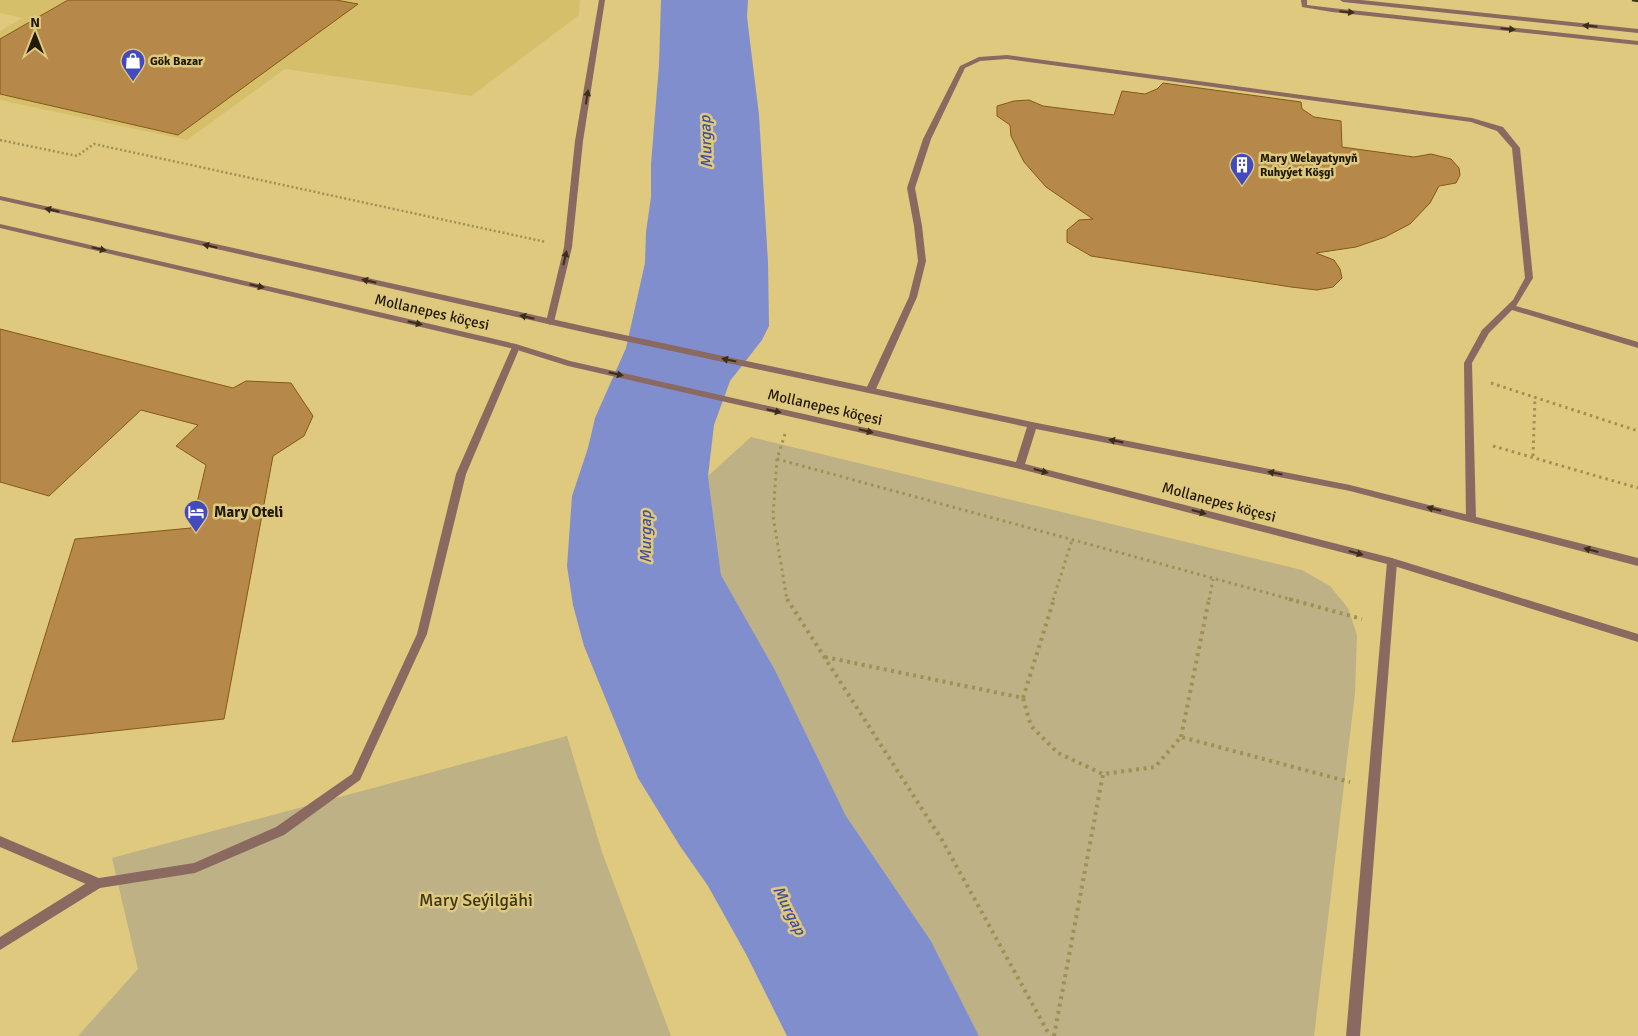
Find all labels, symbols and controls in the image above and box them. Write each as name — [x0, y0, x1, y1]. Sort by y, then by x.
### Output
one-way arrow — [1339, 8, 1355, 16]
north arrow — [10, 10, 60, 60]
text: N — [30, 14, 40, 31]
one-way arrow — [1581, 21, 1597, 29]
one-way arrow — [1501, 25, 1517, 33]
shop icon: Gök Bazar — [120, 48, 146, 82]
place label: Gök Bazar — [150, 54, 203, 69]
one-way arrow — [583, 88, 591, 104]
water label: Murgap — [695, 114, 717, 169]
place label: Mary Welayatynyň Ruhyýet Köşgi — [1260, 151, 1358, 180]
building icon: Mary Welayatynyň Ruhyýet Köşgi — [1229, 152, 1255, 186]
one-way arrow — [44, 206, 59, 214]
one-way arrow — [202, 241, 218, 249]
one-way arrow — [91, 245, 106, 253]
one-way arrow — [561, 250, 569, 265]
one-way arrow — [361, 277, 376, 285]
one-way arrow — [249, 282, 264, 290]
street label: Mollanepes köçesi — [373, 290, 491, 334]
one-way arrow — [520, 313, 535, 321]
one-way arrow — [408, 319, 423, 327]
one-way arrow — [721, 356, 737, 364]
one-way arrow — [608, 370, 623, 378]
street label: Mollanepes köçesi — [766, 385, 884, 429]
one-way arrow — [766, 407, 782, 415]
one-way arrow — [858, 427, 873, 435]
one-way arrow — [1108, 437, 1123, 445]
one-way arrow — [1034, 467, 1049, 475]
one-way arrow — [1268, 469, 1283, 477]
street label: Mollanepes köçesi — [1160, 478, 1278, 526]
hotel icon: Mary Oteli — [183, 499, 209, 533]
place label: Mary Oteli — [214, 503, 283, 521]
one-way arrow — [1426, 505, 1441, 513]
one-way arrow — [1191, 508, 1206, 516]
water label: Murgap — [636, 509, 656, 563]
one-way arrow — [1583, 546, 1598, 554]
one-way arrow — [1348, 549, 1363, 557]
water label: Murgap — [768, 883, 811, 940]
park label: Mary Seýilgähi — [419, 889, 533, 911]

